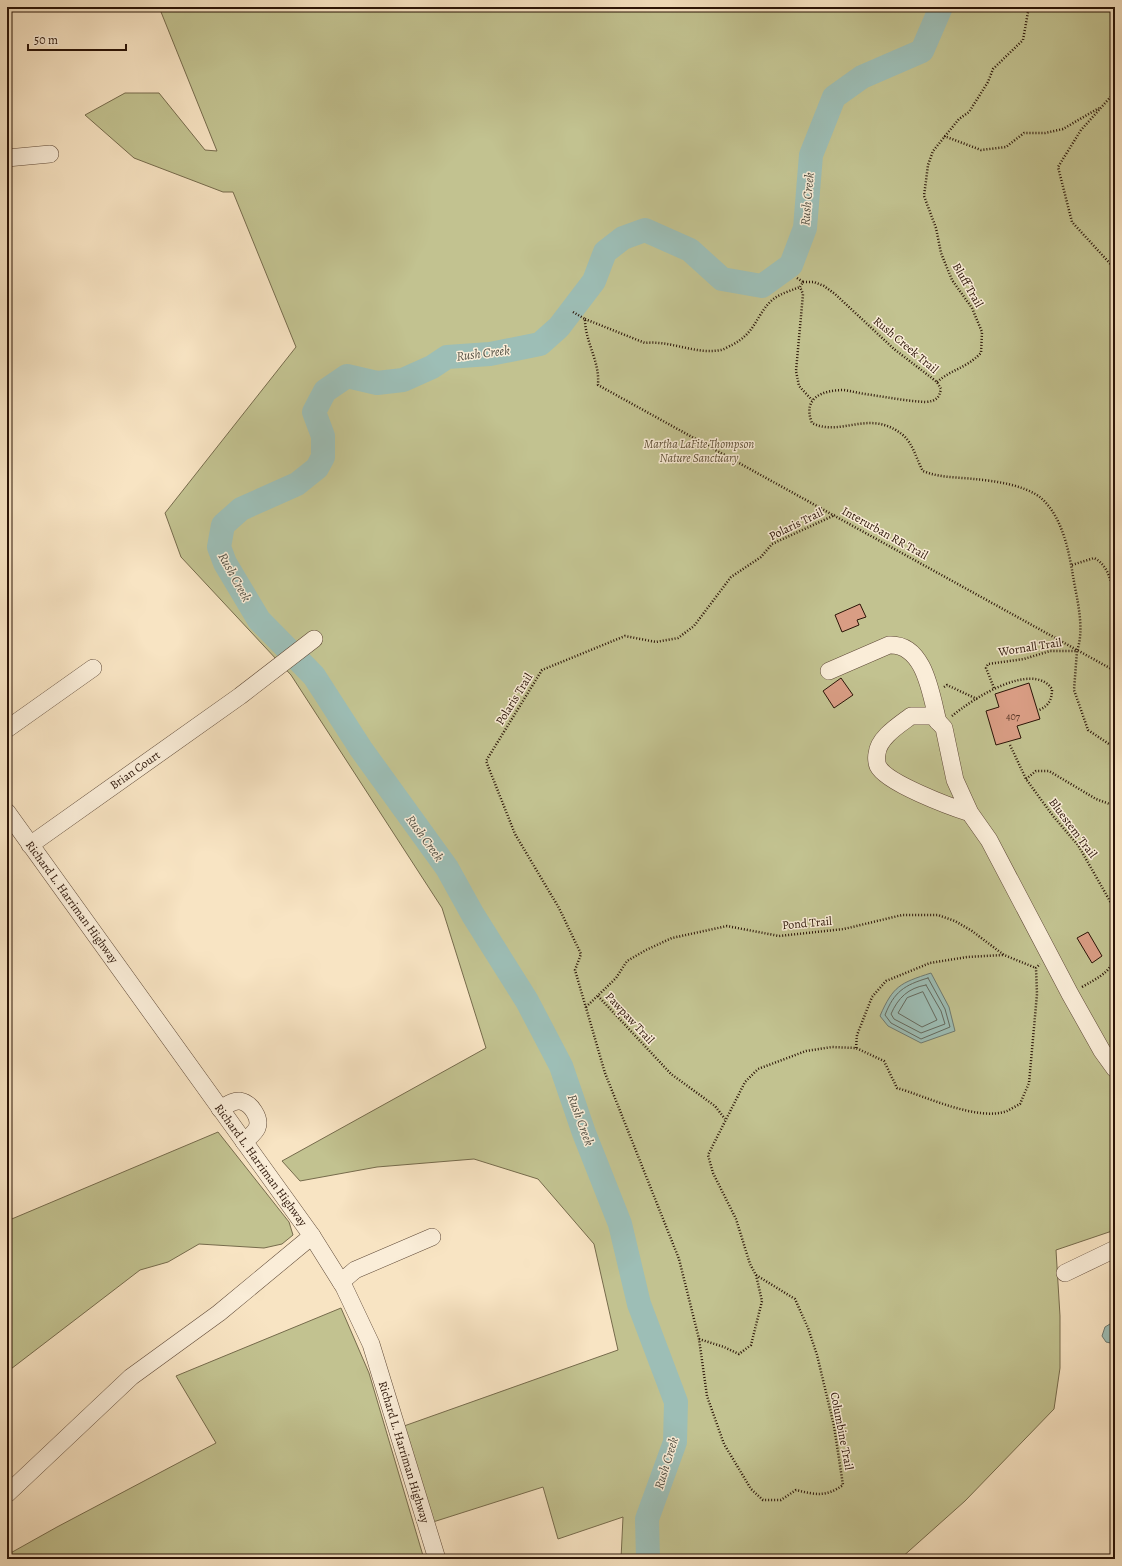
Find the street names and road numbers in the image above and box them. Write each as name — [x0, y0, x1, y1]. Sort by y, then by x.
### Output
street label: Bluff Trail — [949, 260, 987, 310]
street label: Rush Creek Trail — [870, 313, 942, 377]
street label: Interurban RR Trail — [839, 503, 931, 563]
street label: Polaris Trail — [766, 504, 826, 544]
street label: Wornall Trail — [996, 634, 1063, 660]
street label: Polaris Trail — [492, 670, 536, 728]
street label: Brian Court — [107, 747, 163, 793]
street label: Bluestem Trail — [1045, 795, 1101, 861]
street label: Richard L. Harriman Highway — [22, 837, 122, 967]
street label: Pond Trail — [781, 913, 833, 933]
street label: Pawpaw Trail — [602, 989, 658, 1047]
street label: Richard L. Harriman Highway — [211, 1100, 311, 1230]
street label: Richard L. Harriman Highway — [375, 1379, 433, 1526]
street label: Columbine Trail — [827, 1391, 857, 1471]

